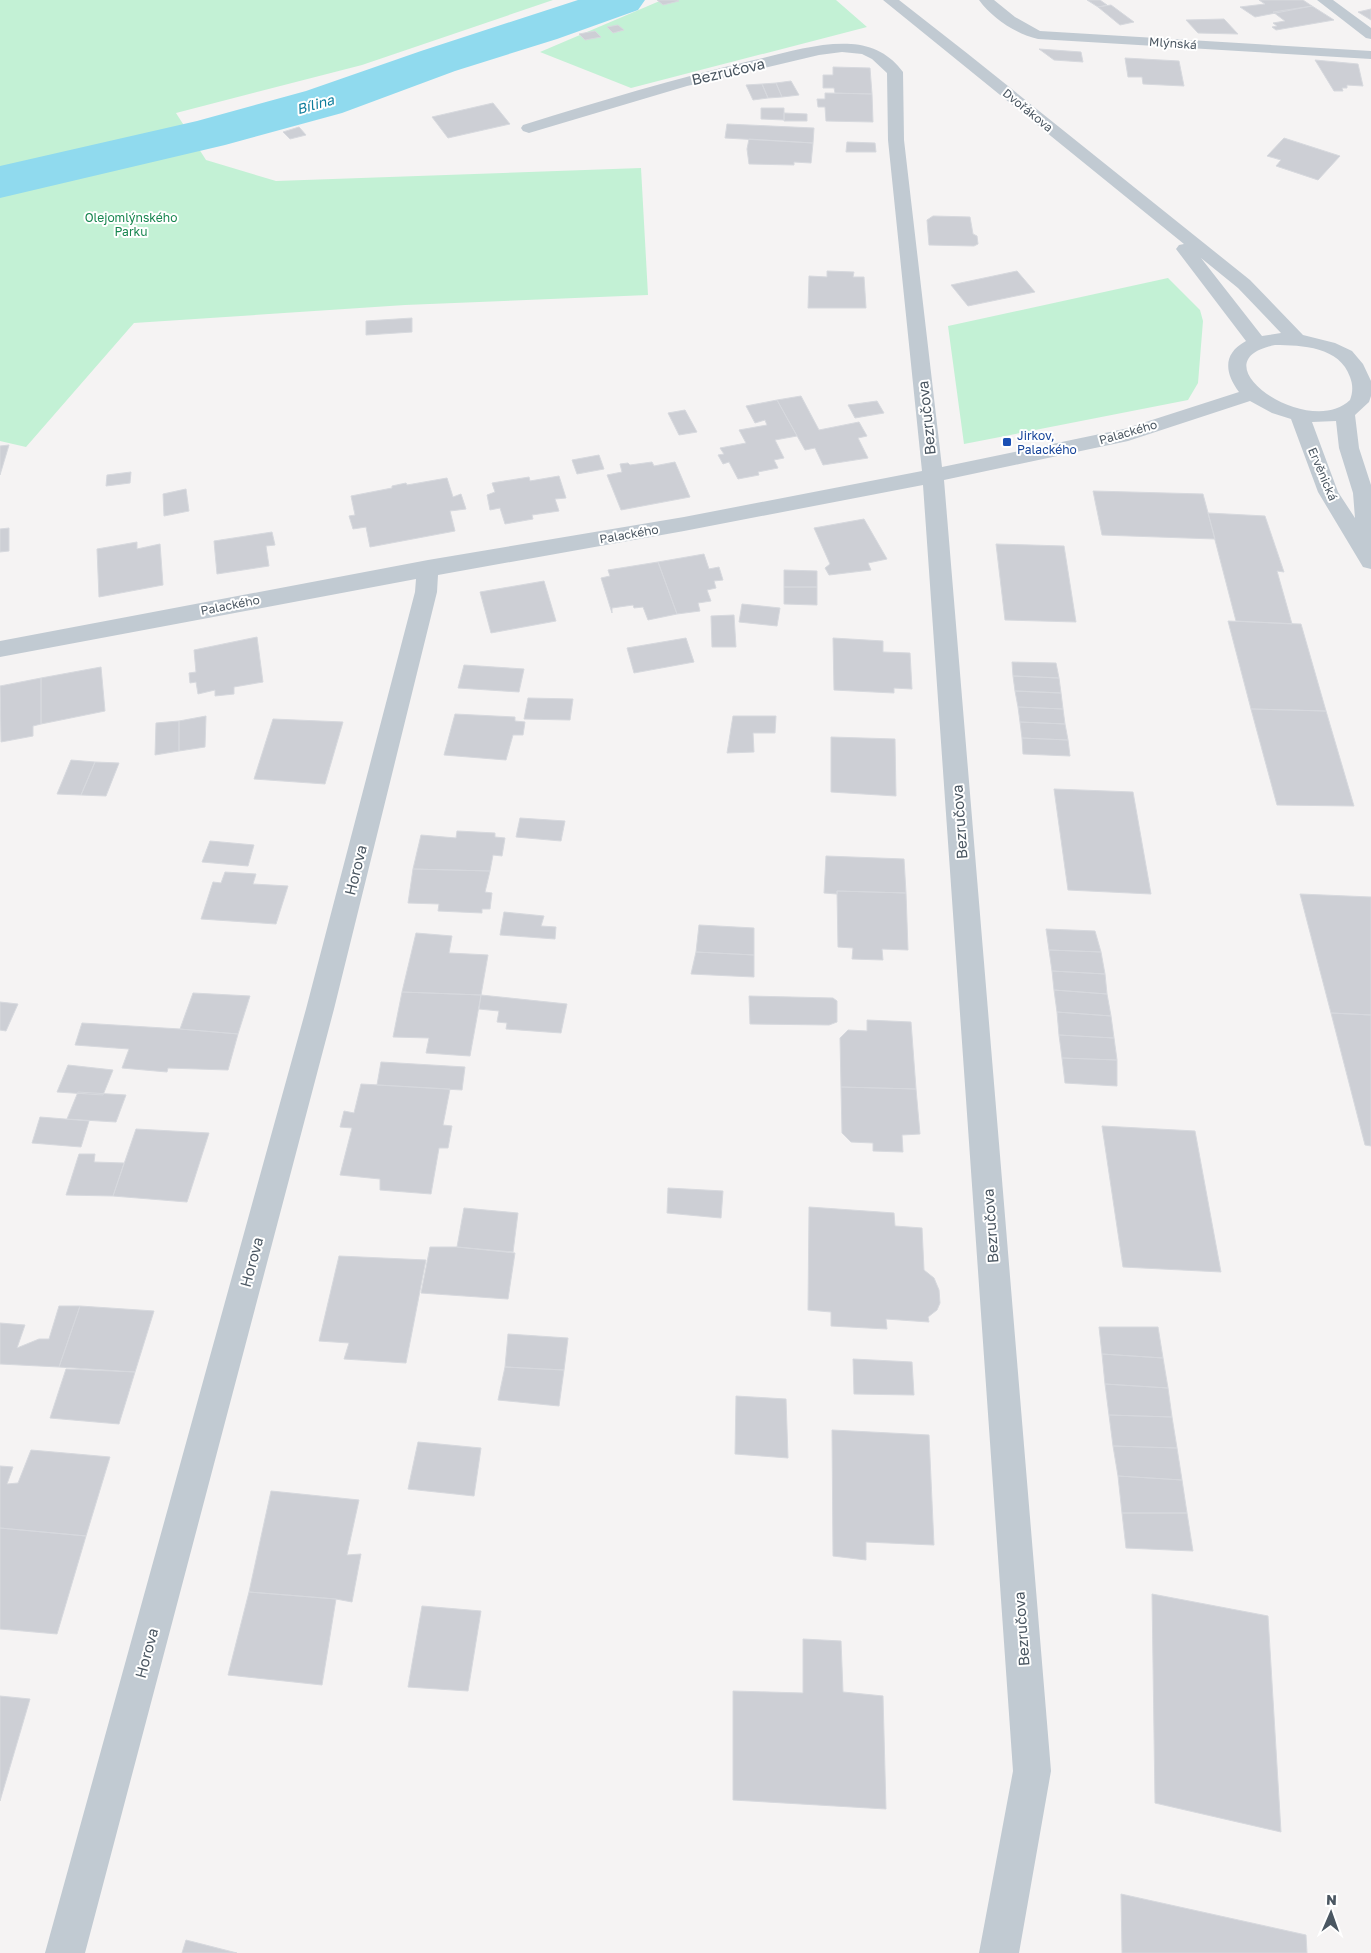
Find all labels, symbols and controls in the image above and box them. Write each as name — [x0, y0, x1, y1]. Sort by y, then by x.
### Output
street label: Mlýnská — [1149, 34, 1197, 52]
street label: Bezručova — [690, 54, 766, 88]
street label: Dvořákova — [1000, 85, 1056, 135]
water label: Bílina — [294, 90, 337, 117]
park label: Olejomlýnského Parku — [85, 210, 177, 239]
street label: Bezručova — [913, 380, 939, 456]
street label: Palackého — [1097, 417, 1159, 447]
place label: Jirkov, Palackého — [1017, 428, 1077, 457]
marker: Jirkov, Palackého — [1001, 436, 1013, 448]
street label: Ervěnická — [1305, 445, 1341, 503]
street label: Palackého — [598, 521, 660, 547]
street label: Palackého — [199, 592, 261, 618]
street label: Bezručova — [947, 784, 971, 860]
street label: Horova — [340, 843, 370, 897]
street label: Bezručova — [978, 1188, 1002, 1264]
street label: Horova — [236, 1235, 266, 1289]
street label: Bezručova — [1009, 1591, 1033, 1667]
street label: Horova — [131, 1626, 161, 1680]
north arrow — [1306, 1888, 1356, 1938]
text: N — [1326, 1891, 1337, 1908]

